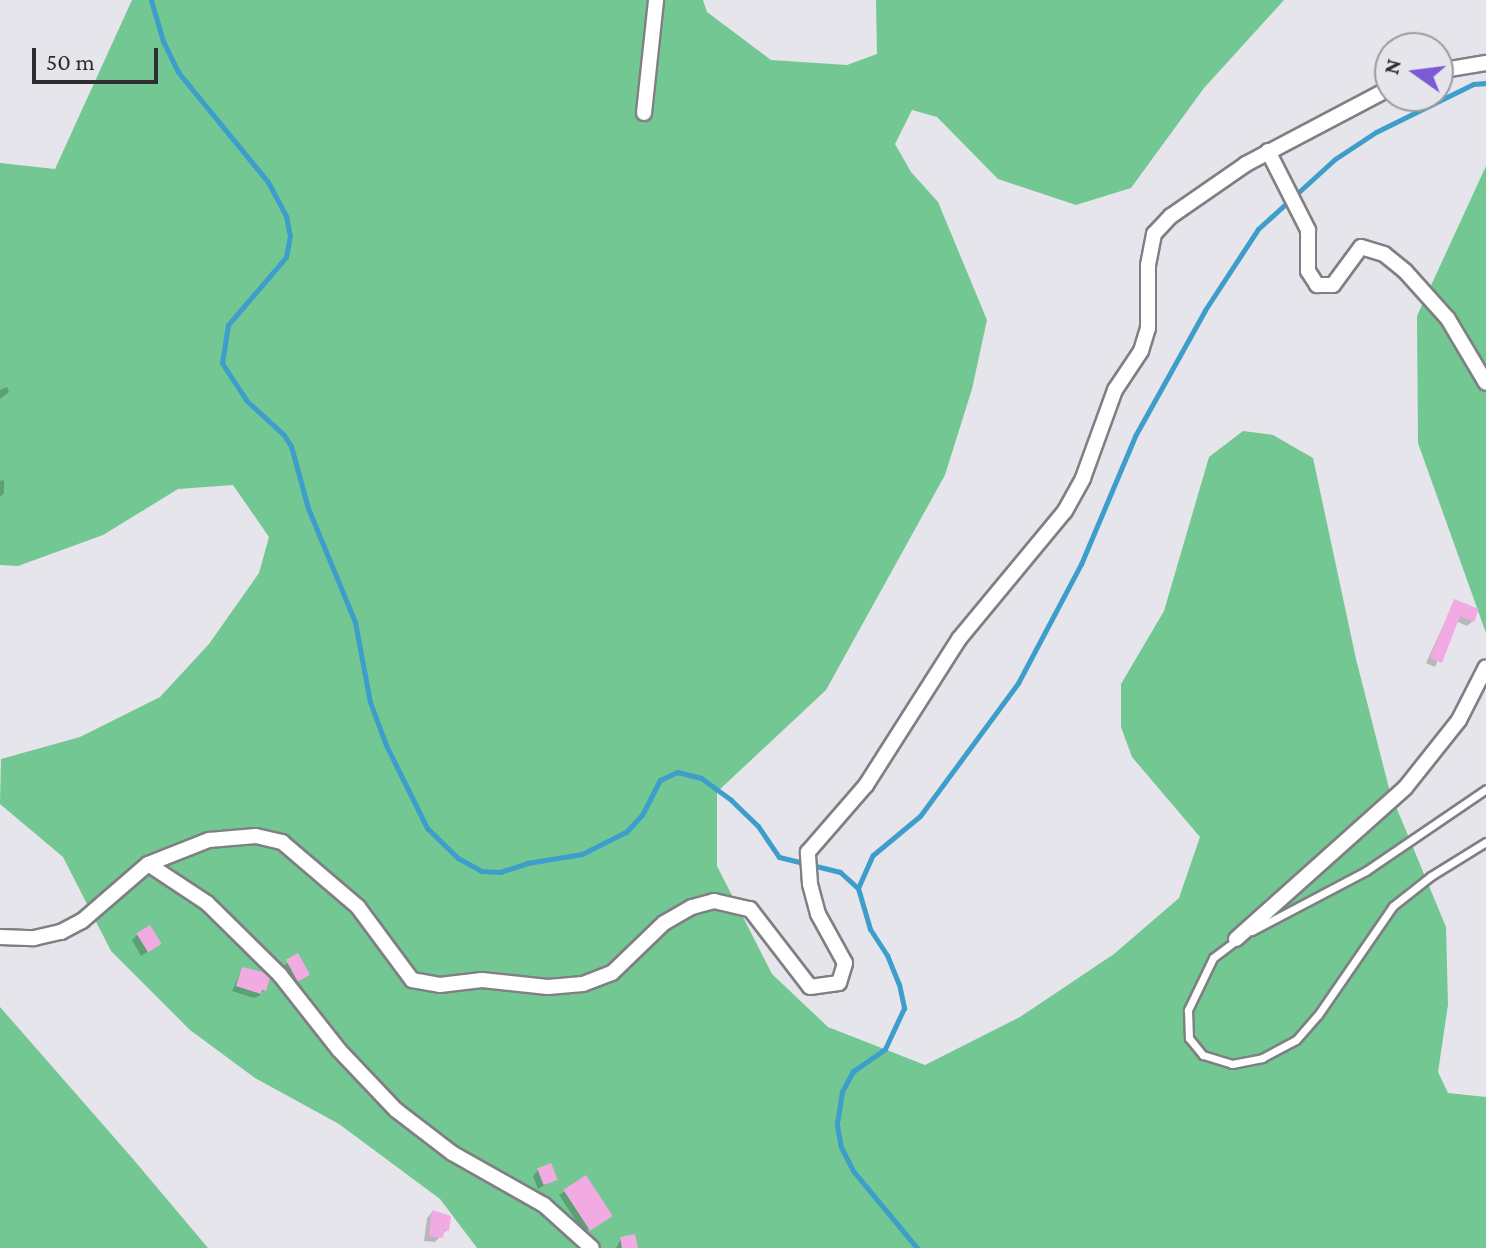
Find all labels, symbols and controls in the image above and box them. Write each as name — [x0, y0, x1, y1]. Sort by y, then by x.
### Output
scale bar — [36, 32, 162, 82]
north arrow — [1374, 32, 1454, 112]
text: 50 m — [46, 48, 95, 75]
text: N — [1378, 56, 1406, 77]

